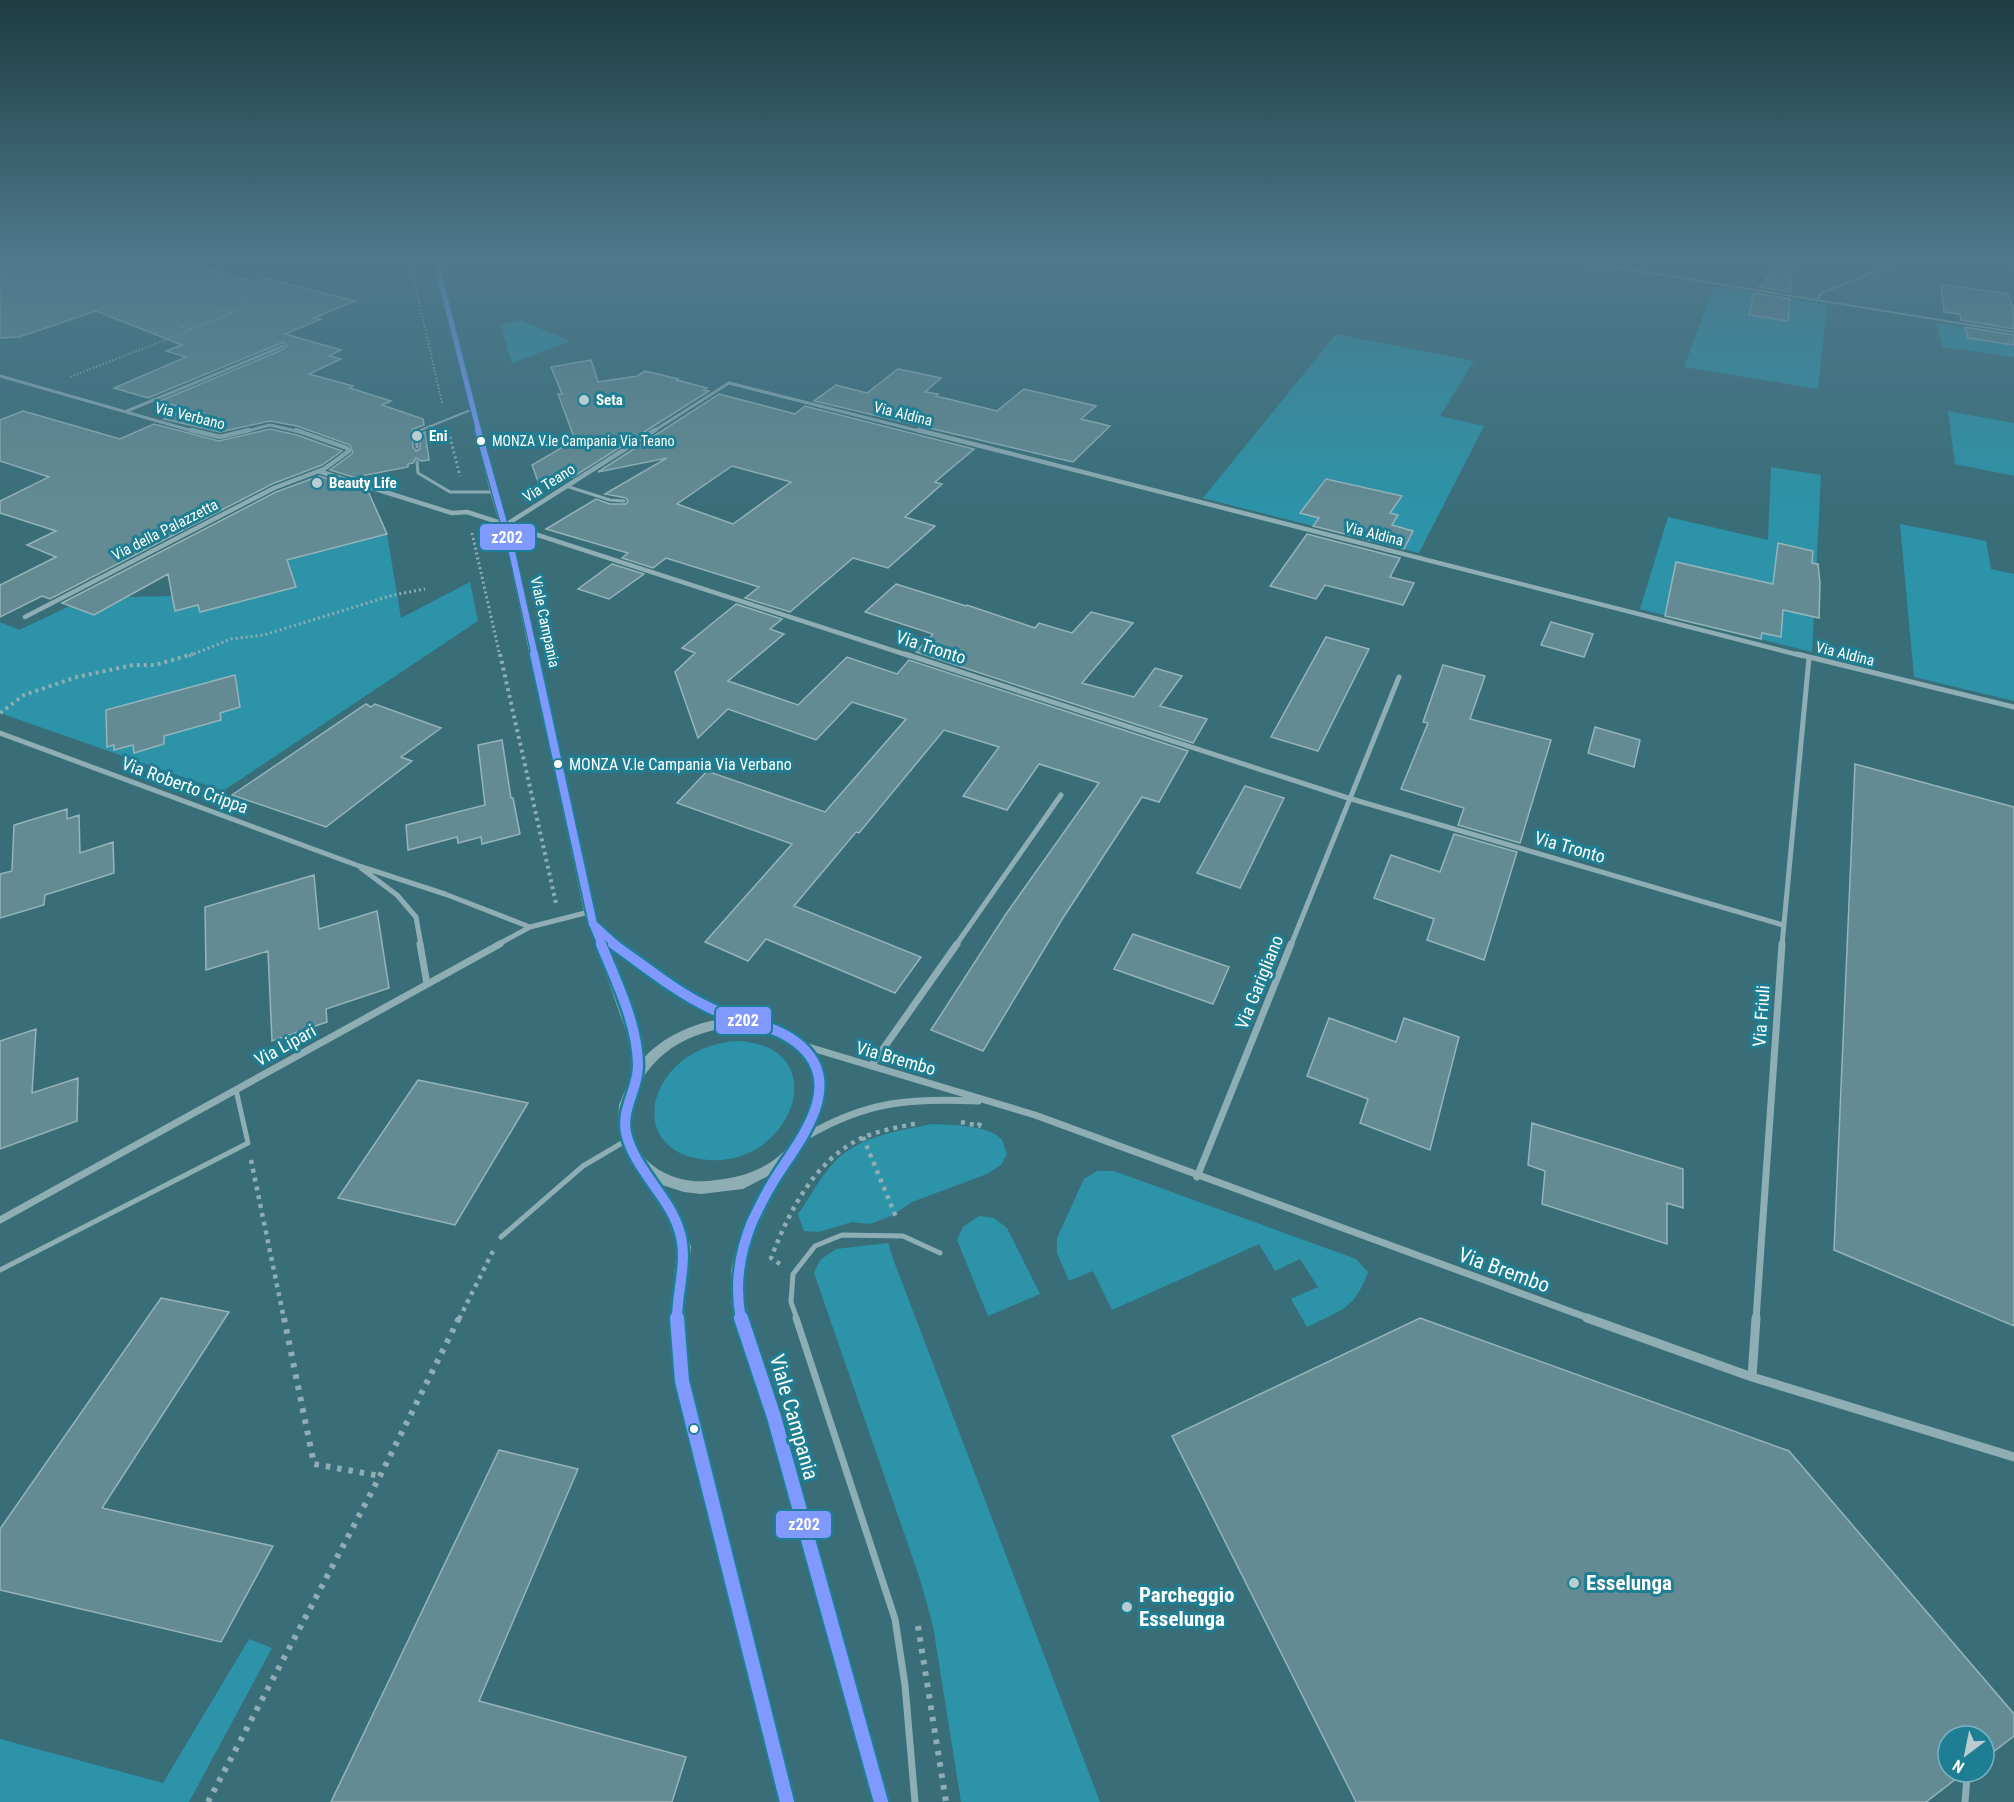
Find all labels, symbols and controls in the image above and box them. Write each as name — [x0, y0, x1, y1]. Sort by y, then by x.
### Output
place label: Seta — [596, 391, 623, 409]
marker: Seta — [577, 393, 591, 407]
street label: Via Aldina — [872, 398, 934, 430]
street label: Via Verbano — [153, 399, 227, 433]
place label: Eni — [429, 427, 448, 445]
marker: Eni — [410, 429, 424, 443]
place label: MONZA V.le Campania Via Teano — [492, 433, 674, 449]
marker: MONZA V.le Campania Via Teano — [475, 435, 487, 447]
street label: Via Teano — [520, 460, 578, 506]
place label: Beauty Life — [329, 474, 397, 492]
marker: Beauty Life — [310, 476, 324, 490]
street label: Via della Palazzetta — [109, 496, 221, 564]
street label: Via Aldina — [1343, 518, 1405, 550]
line badge: z202 — [479, 523, 536, 551]
text: z202 — [491, 528, 523, 547]
street label: Viale Campania — [527, 575, 563, 669]
street label: Via Tronto — [893, 626, 969, 668]
street label: Via Aldina — [1814, 638, 1876, 670]
street label: Via Roberto Crippa — [119, 752, 251, 818]
place label: MONZA V.le Campania Via Verbano — [569, 755, 792, 774]
marker: MONZA V.le Campania Via Verbano — [552, 758, 564, 770]
street label: Via Tronto — [1532, 827, 1608, 867]
street label: Via Garigliano — [1231, 932, 1287, 1032]
street label: Via Friuli — [1748, 984, 1774, 1048]
line badge: z202 — [715, 1006, 772, 1035]
text: z202 — [727, 1011, 759, 1030]
street label: Via Lipari — [251, 1020, 319, 1070]
street label: Via Brembo — [854, 1037, 938, 1079]
street label: Via Brembo — [1455, 1242, 1553, 1298]
street label: Viale Campania — [765, 1352, 823, 1482]
unlabelled marker — [688, 1423, 700, 1435]
line badge: z202 — [775, 1510, 832, 1539]
text: z202 — [788, 1515, 820, 1534]
place label: Esselunga — [1586, 1571, 1672, 1595]
marker: Esselunga — [1567, 1576, 1581, 1590]
place label: Parcheggio Esselunga — [1139, 1583, 1234, 1631]
marker: Parcheggio Esselunga — [1120, 1600, 1134, 1614]
north arrow — [1936, 1724, 1996, 1784]
text: N — [1949, 1756, 1968, 1777]

